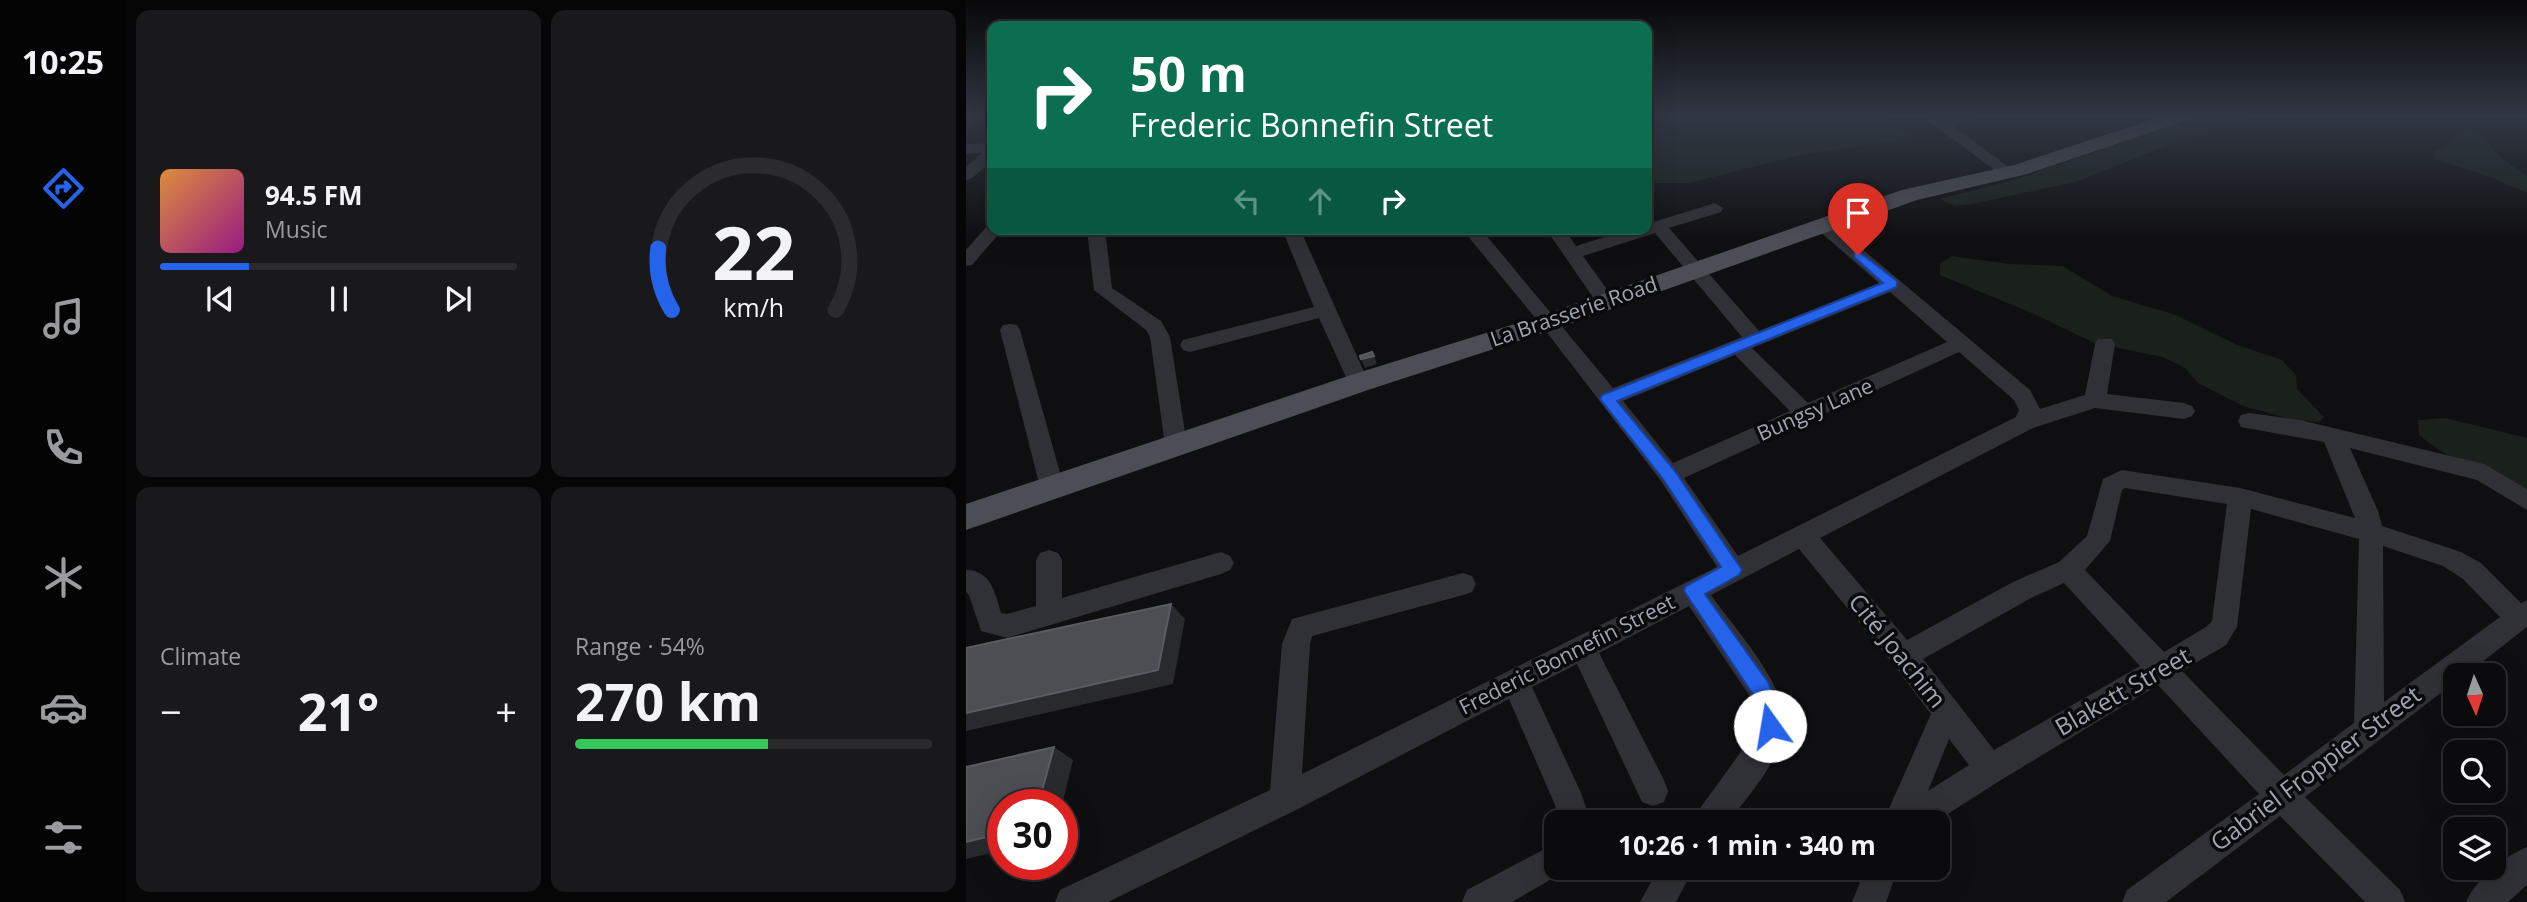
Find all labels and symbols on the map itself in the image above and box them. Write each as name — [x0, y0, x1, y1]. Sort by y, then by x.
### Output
pin — [1828, 183, 1888, 255]
street label: La Brasserie Road — [1486, 269, 1661, 353]
street label: Bungsy Lane — [1752, 371, 1877, 447]
street label: Cité Joachim — [1842, 586, 1954, 714]
street label: Frederic Bonnefin Street — [1454, 588, 1679, 721]
street label: Blakett Street — [2048, 639, 2196, 743]
north arrow — [2443, 663, 2506, 726]
street label: Gabriel Froppier Street — [2203, 678, 2427, 858]
position arrow — [1733, 689, 1807, 763]
speed limit sign: 30 — [987, 789, 1078, 880]

